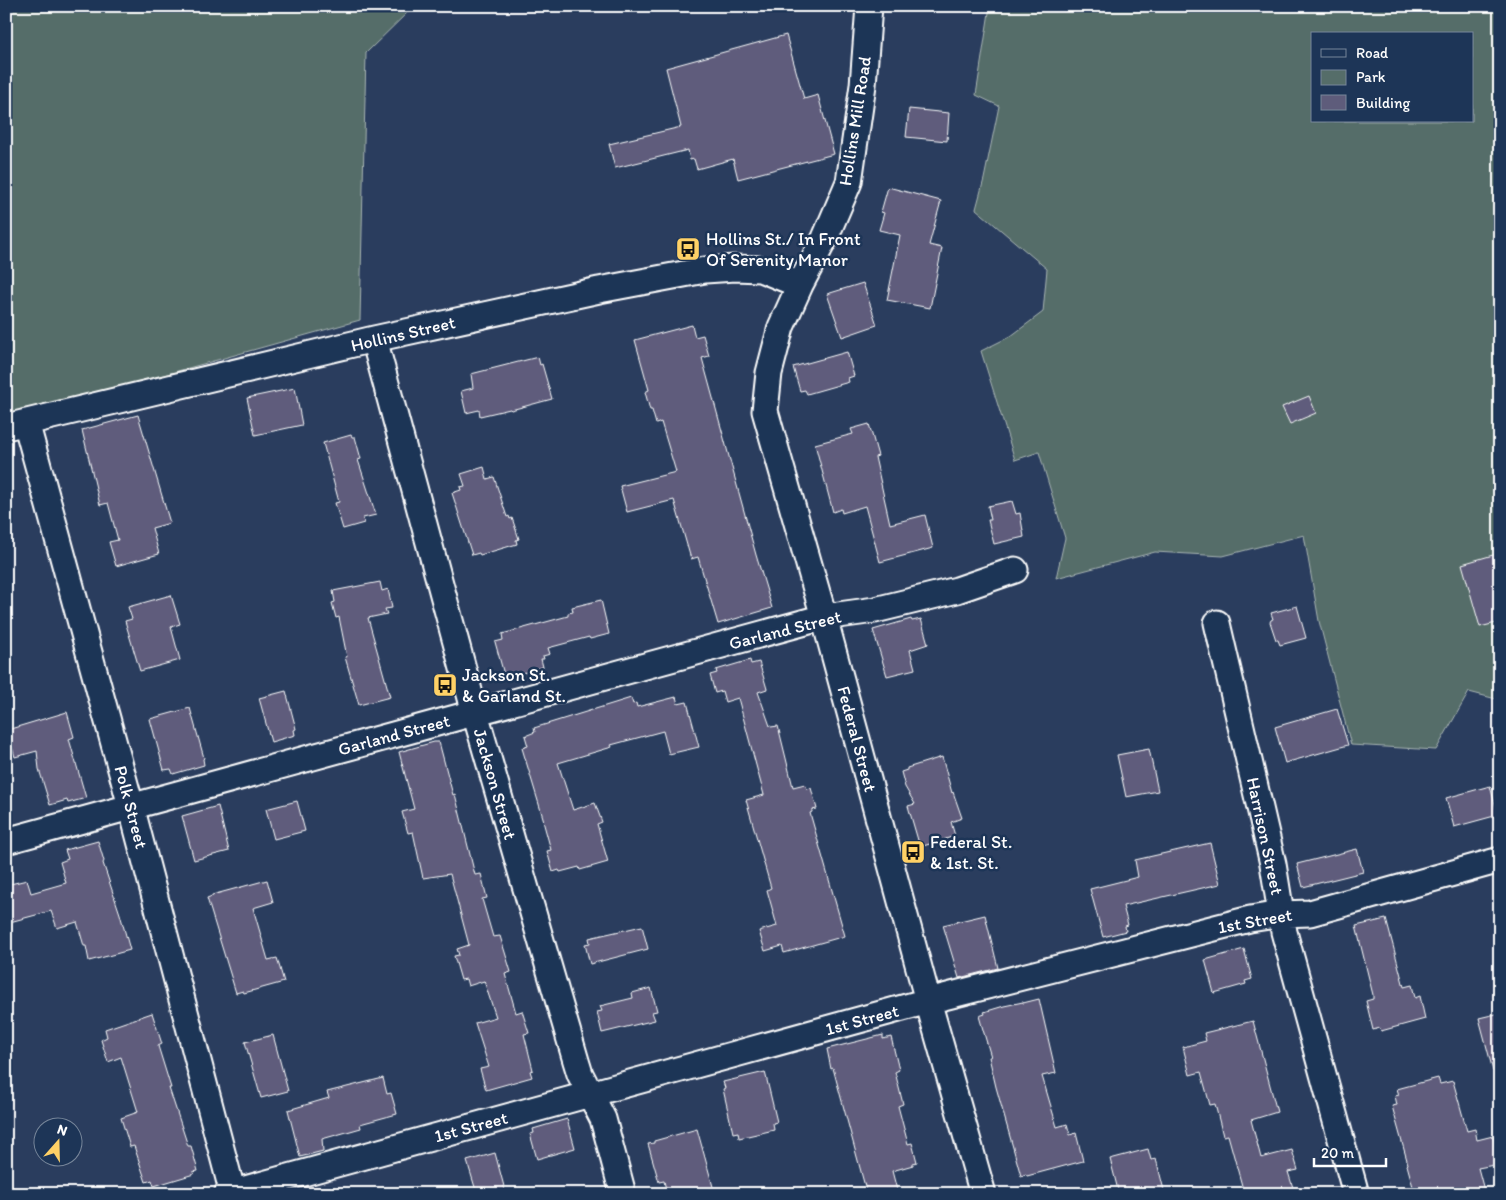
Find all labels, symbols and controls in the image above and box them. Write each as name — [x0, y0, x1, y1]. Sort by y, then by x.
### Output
legend — [1311, 32, 1474, 122]
text: Road — [1356, 44, 1389, 62]
street label: Hollins Mill Road — [834, 55, 876, 187]
text: Park — [1356, 68, 1386, 86]
text: Building — [1356, 94, 1410, 112]
place label: Hollins St./ In Front Of Serenity Manor — [706, 228, 861, 271]
bus stop icon: Hollins St./ In Front Of Serenity Manor — [675, 236, 701, 262]
street label: Hollins Street — [349, 311, 458, 357]
street label: Garland Street — [727, 605, 844, 655]
place label: Jackson St. & Garland St. — [462, 664, 566, 707]
bus stop icon: Jackson St. & Garland St. — [432, 672, 458, 698]
street label: Federal Street — [832, 684, 882, 795]
street label: Garland Street — [336, 709, 453, 761]
street label: Jackson Street — [469, 726, 521, 842]
street label: Polk Street — [109, 763, 153, 851]
street label: Harrison Street — [1242, 775, 1288, 897]
place label: Federal St. & 1st. St. — [930, 831, 1012, 874]
bus stop icon: Federal St. & 1st. St. — [900, 839, 926, 865]
street label: 1st Street — [1216, 904, 1294, 938]
street label: 1st Street — [823, 1000, 901, 1040]
street label: 1st Street — [432, 1107, 510, 1147]
north arrow — [32, 1118, 82, 1168]
text: N — [55, 1121, 70, 1140]
scale bar — [1314, 1135, 1386, 1167]
text: 20 m — [1321, 1144, 1355, 1162]

